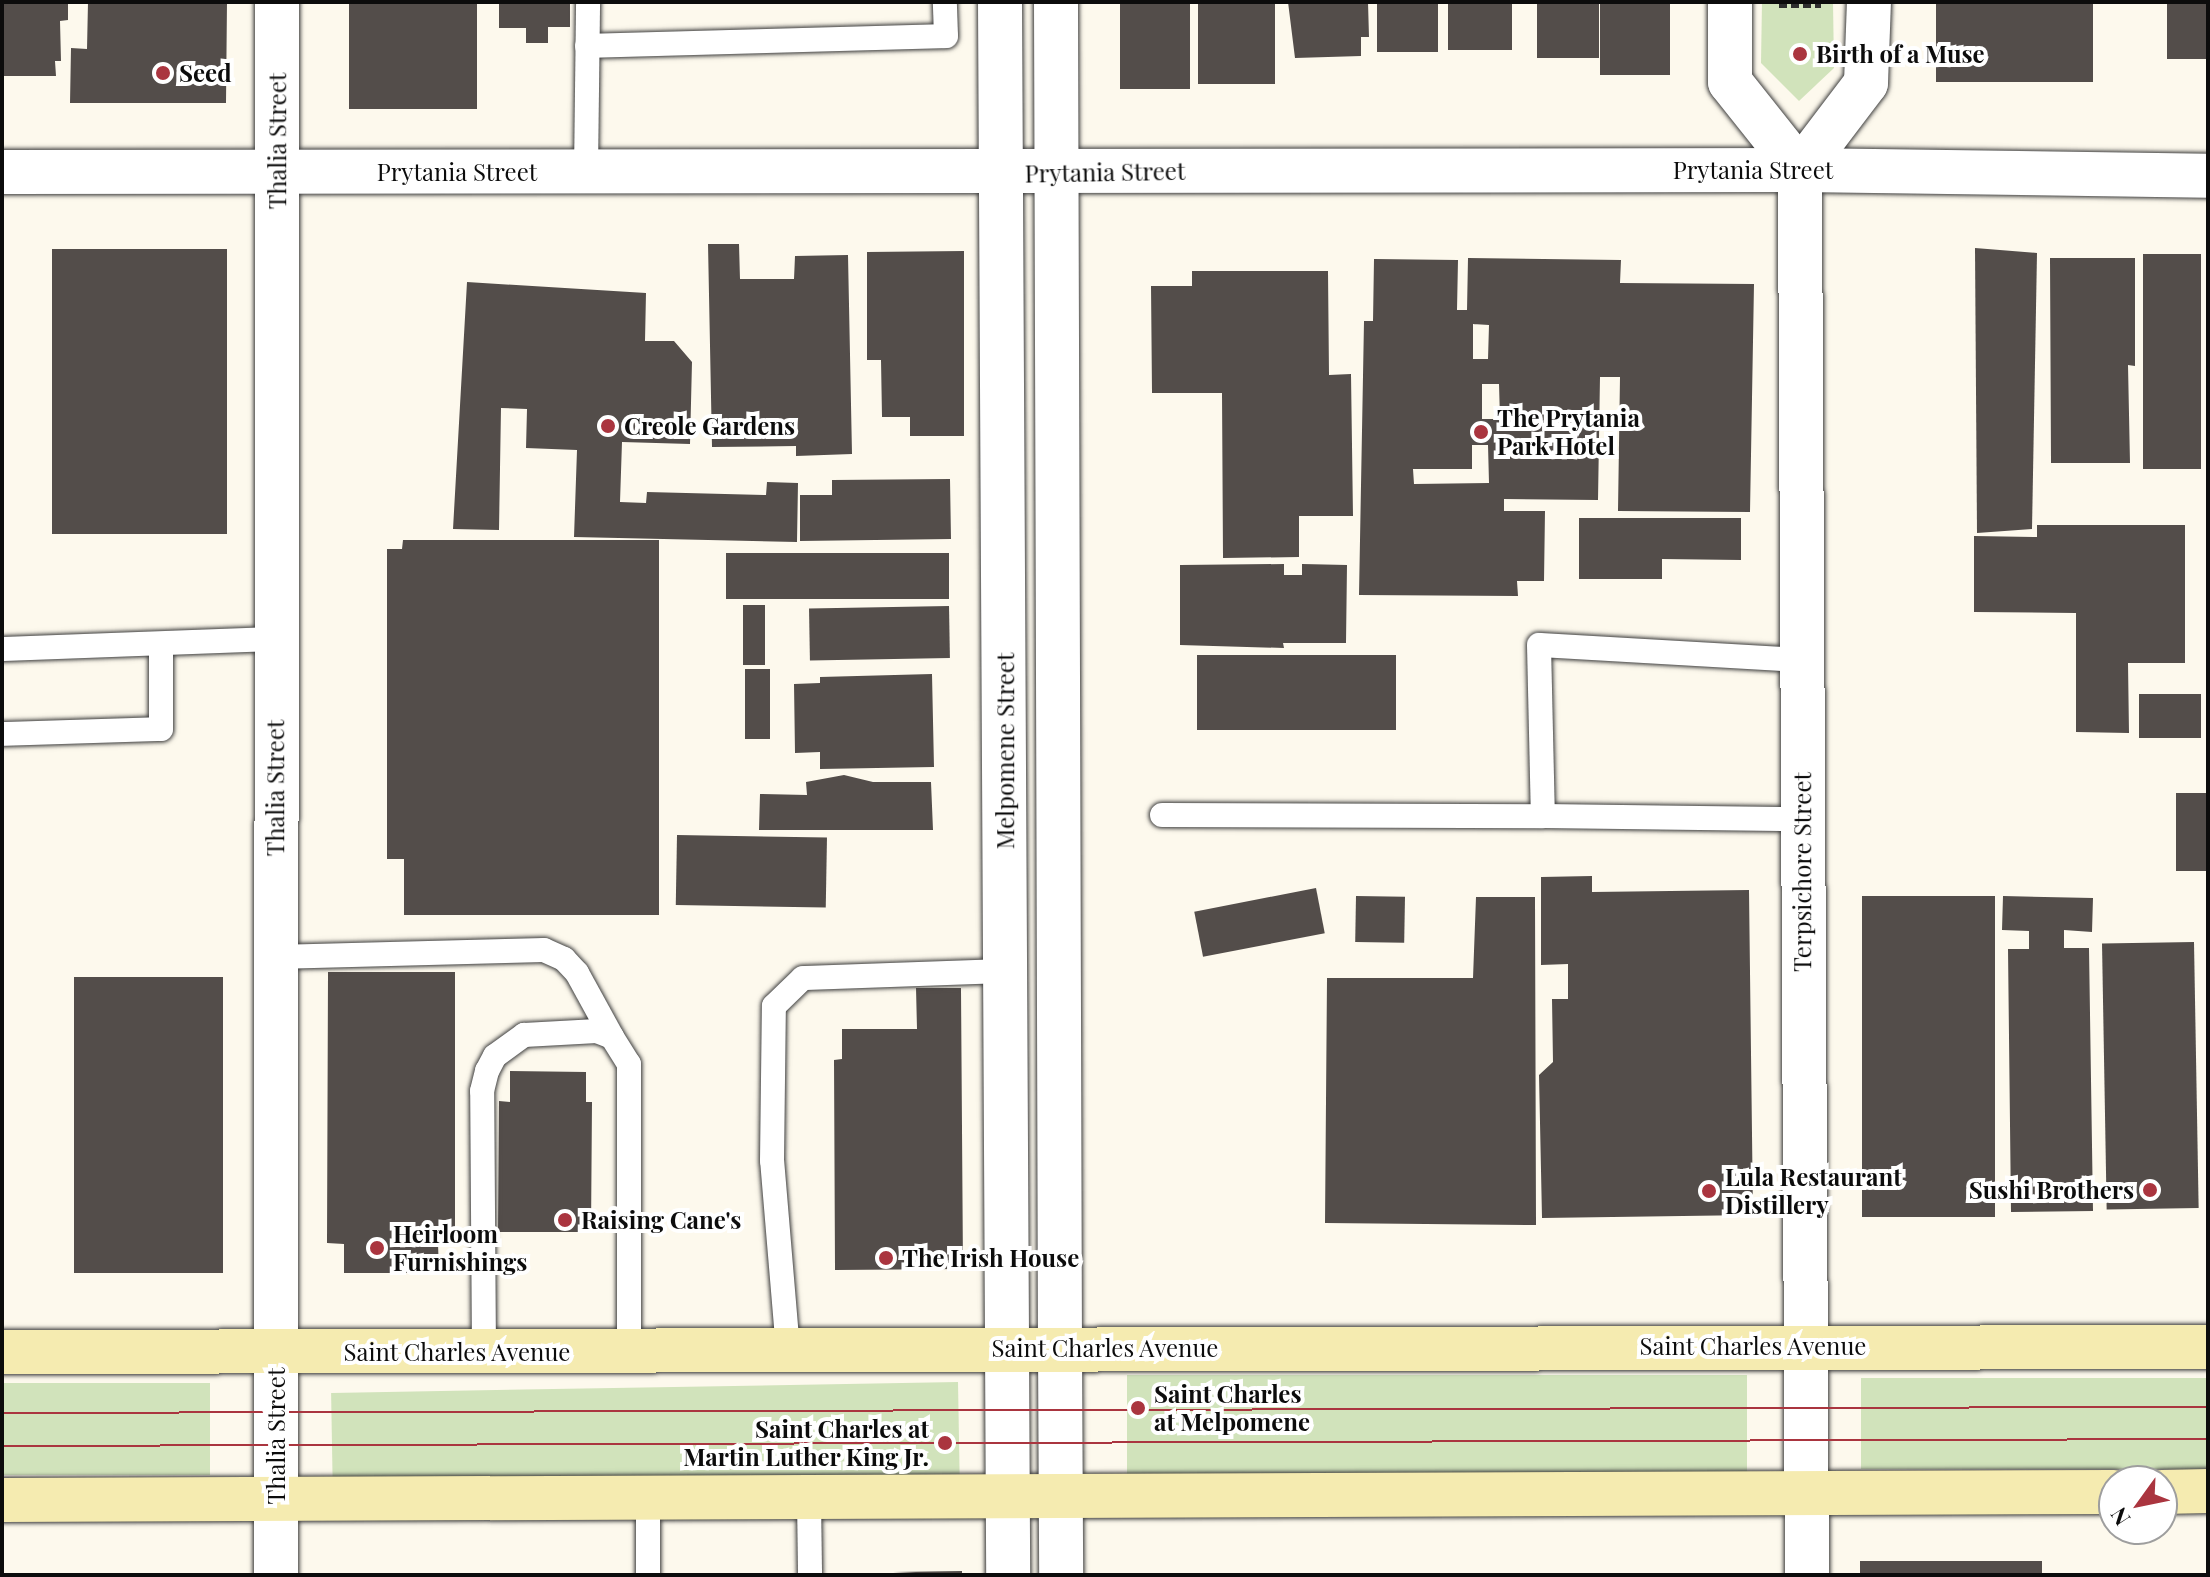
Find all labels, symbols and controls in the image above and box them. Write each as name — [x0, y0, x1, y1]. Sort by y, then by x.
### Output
place label: Birth of a Muse — [1816, 40, 1985, 68]
marker: Birth of a Muse — [1791, 45, 1809, 63]
place label: Seed — [179, 59, 232, 87]
marker: Seed — [154, 64, 172, 82]
street label: Thalia Street — [263, 72, 291, 210]
street label: Prytania Street — [1024, 156, 1186, 188]
street label: Prytania Street — [1673, 156, 1833, 184]
street label: Prytania Street — [377, 158, 537, 186]
place label: The Prytania Park Hotel — [1497, 404, 1640, 460]
place label: Creole Gardens — [624, 412, 795, 440]
marker: Creole Gardens — [599, 417, 617, 435]
marker: The Prytania Park Hotel — [1472, 423, 1490, 441]
street label: Melpomene Street — [991, 653, 1019, 849]
street label: Thalia Street — [261, 719, 289, 857]
street label: Terpsichore Street — [1788, 772, 1816, 972]
place label: Lula Restaurant Distillery — [1725, 1163, 1902, 1219]
place label: Sushi Brothers — [1969, 1176, 2134, 1204]
marker: Sushi Brothers — [2141, 1181, 2159, 1199]
marker: Lula Restaurant Distillery — [1700, 1182, 1718, 1200]
place label: Raising Cane's — [581, 1206, 741, 1234]
marker: Raising Cane's — [556, 1211, 574, 1229]
place label: Heirloom Furnishings — [393, 1220, 527, 1276]
marker: Heirloom Furnishings — [368, 1239, 386, 1257]
place label: The Irish House — [902, 1244, 1079, 1272]
marker: The Irish House — [877, 1249, 895, 1267]
street label: Saint Charles Avenue — [1639, 1332, 1867, 1360]
street label: Saint Charles Avenue — [991, 1334, 1219, 1362]
street label: Saint Charles Avenue — [343, 1338, 571, 1366]
street label: Thalia Street — [262, 1367, 290, 1505]
place label: Saint Charles at Melpomene — [1154, 1380, 1310, 1436]
marker: Saint Charles at Melpomene — [1129, 1399, 1147, 1417]
place label: Saint Charles at Martin Luther King Jr. — [683, 1415, 929, 1471]
marker: Saint Charles at Martin Luther King Jr. — [936, 1434, 954, 1452]
north arrow — [2098, 1465, 2178, 1545]
text: N — [2103, 1502, 2136, 1532]

